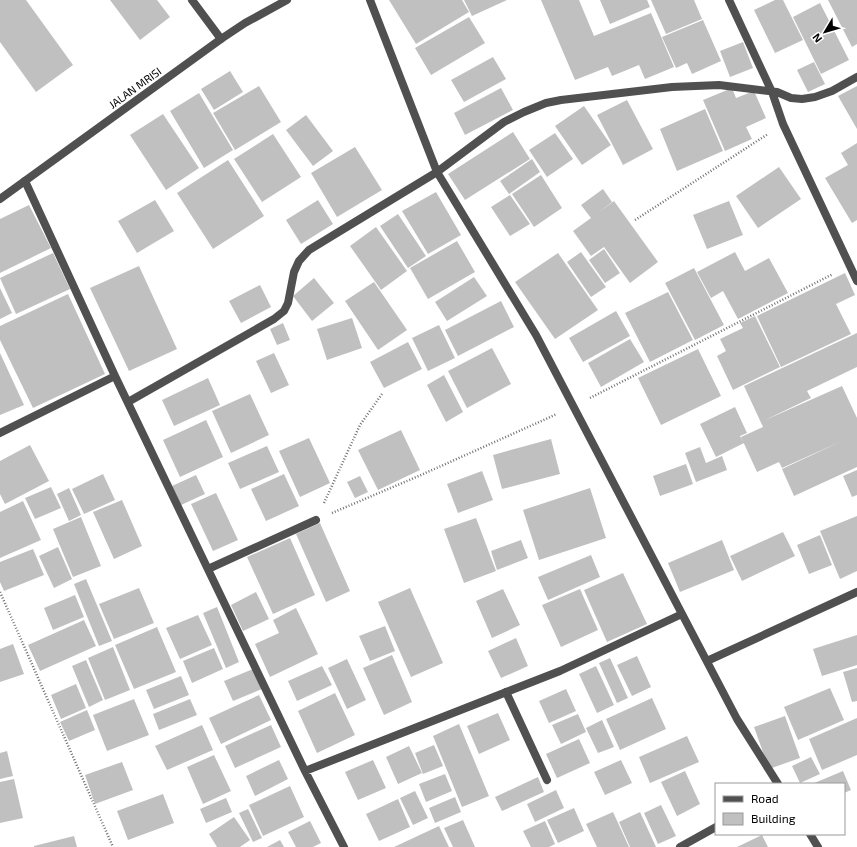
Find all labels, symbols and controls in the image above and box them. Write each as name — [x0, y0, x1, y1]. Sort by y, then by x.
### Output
north arrow — [805, 12, 845, 52]
text: N — [809, 31, 824, 46]
street label: JALAN MRISI — [106, 64, 163, 111]
legend — [715, 783, 845, 835]
text: Road — [751, 791, 779, 805]
text: Building — [751, 811, 796, 825]

